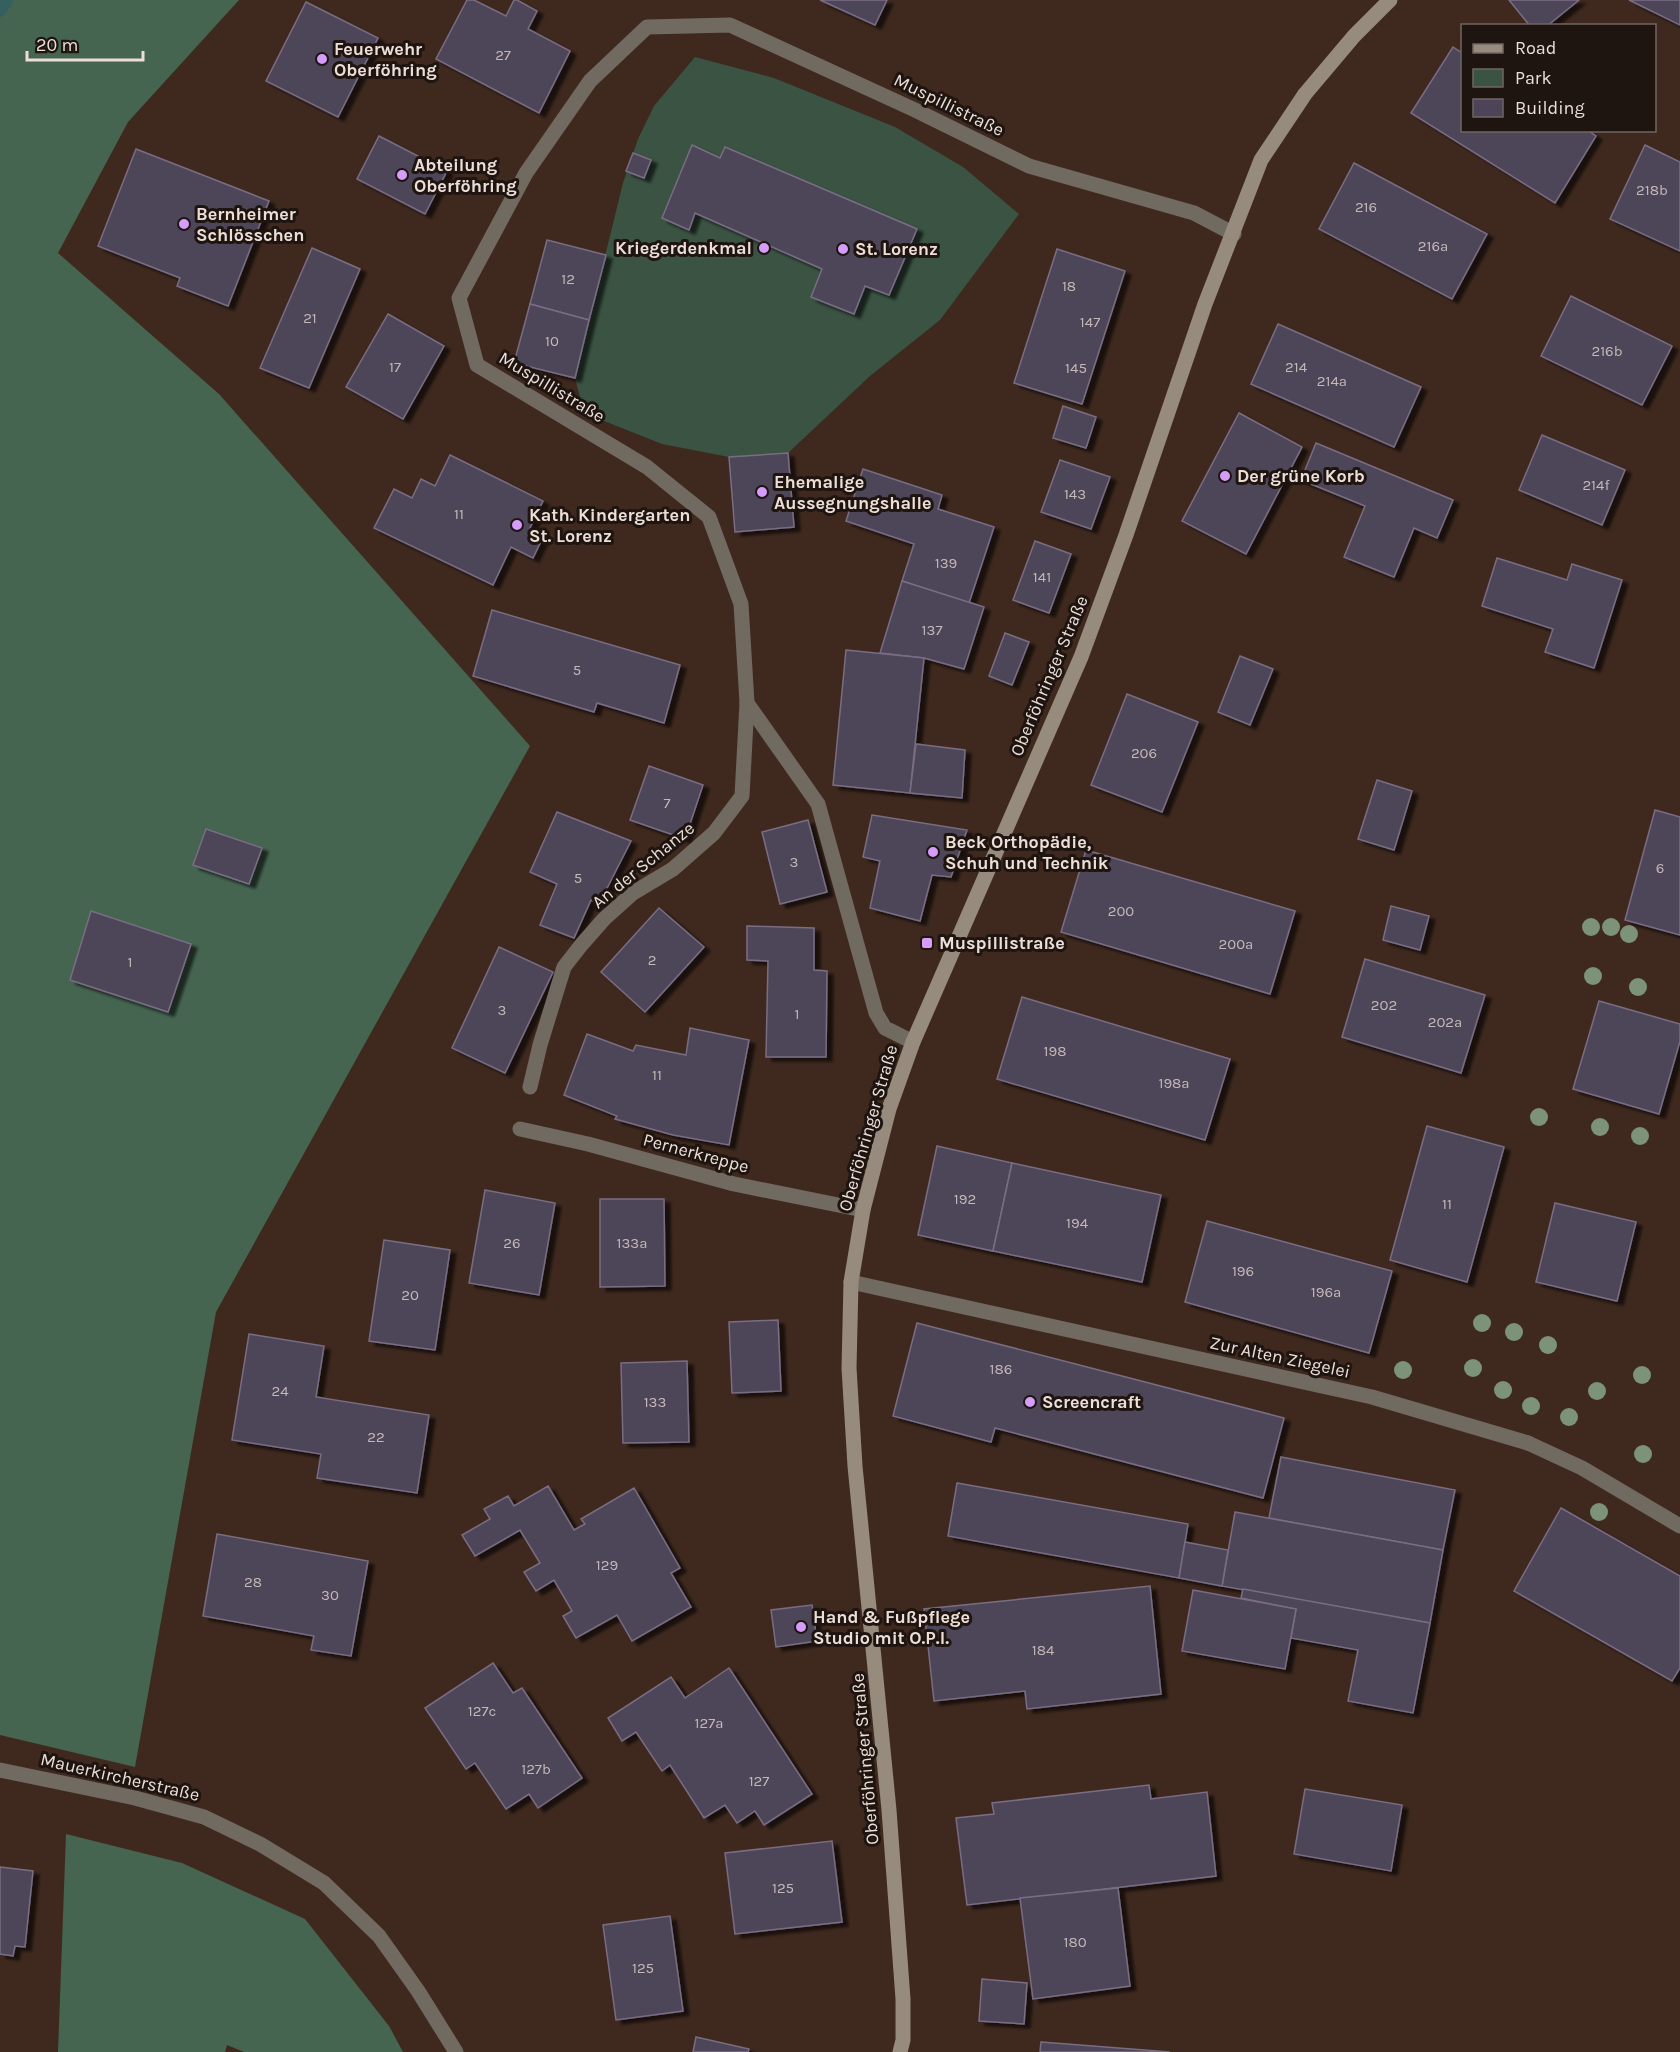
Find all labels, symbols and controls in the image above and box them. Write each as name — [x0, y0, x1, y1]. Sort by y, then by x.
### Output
scale bar — [27, 24, 142, 62]
legend — [1461, 24, 1656, 132]
text: 20 m — [36, 34, 78, 56]
text: Road — [1515, 37, 1556, 59]
place label: Feuerwehr Oberföhring — [334, 38, 437, 81]
house number: 27 — [495, 46, 511, 64]
marker: Feuerwehr Oberföhring — [315, 52, 329, 66]
text: Park — [1515, 67, 1552, 89]
street label: Muspillistraße — [890, 69, 1008, 141]
text: Building — [1515, 97, 1585, 119]
place label: Abteilung Oberföhring — [414, 154, 517, 197]
marker: Abteilung Oberföhring — [395, 168, 409, 182]
house number: 218b — [1636, 181, 1668, 199]
house number: 216 — [1355, 198, 1377, 216]
place label: Bernheimer Schlösschen — [196, 203, 304, 246]
marker: Bernheimer Schlösschen — [177, 217, 191, 231]
place label: Kriegerdenkmal — [615, 237, 752, 259]
house number: 216a — [1418, 237, 1448, 255]
place label: St. Lorenz — [855, 238, 938, 260]
marker: Kriegerdenkmal — [757, 241, 771, 255]
marker: St. Lorenz — [836, 242, 850, 256]
house number: 12 — [561, 270, 575, 288]
house number: 18 — [1062, 277, 1076, 295]
house number: 21 — [303, 309, 317, 327]
house number: 147 — [1080, 313, 1100, 331]
house number: 10 — [545, 332, 559, 350]
house number: 216b — [1591, 342, 1623, 360]
street label: Muspillistraße — [495, 347, 609, 427]
house number: 17 — [389, 358, 401, 376]
house number: 214 — [1285, 358, 1308, 376]
house number: 145 — [1065, 359, 1087, 377]
house number: 214a — [1317, 372, 1347, 390]
place label: Der grüne Korb — [1237, 465, 1365, 487]
marker: Der grüne Korb — [1218, 469, 1232, 483]
place label: Ehemalige Aussegnungshalle — [774, 471, 931, 514]
house number: 214f — [1582, 476, 1610, 494]
marker: Ehemalige Aussegnungshalle — [755, 485, 769, 499]
house number: 143 — [1064, 485, 1086, 503]
place label: Kath. Kindergarten St. Lorenz — [529, 504, 690, 547]
house number: 11 — [454, 505, 464, 523]
marker: Kath. Kindergarten St. Lorenz — [510, 518, 524, 532]
house number: 139 — [935, 554, 957, 572]
house number: 141 — [1033, 568, 1051, 586]
street label: Oberföhringer Straße — [1005, 592, 1093, 760]
house number: 137 — [922, 621, 942, 639]
house number: 5 — [573, 661, 581, 679]
house number: 206 — [1131, 744, 1157, 762]
house number: 7 — [663, 794, 671, 812]
street label: An der Schanze — [587, 817, 699, 913]
place label: Beck Orthopädie, Schuh und Technik — [945, 831, 1109, 874]
marker: Beck Orthopädie, Schuh und Technik — [926, 845, 940, 859]
house number: 3 — [790, 853, 798, 871]
house number: 6 — [1656, 859, 1664, 877]
house number: 5 — [574, 869, 582, 887]
house number: 200 — [1108, 902, 1134, 920]
place label: Muspillistraße — [939, 932, 1065, 954]
house number: 200a — [1219, 935, 1253, 953]
marker: Muspillistraße — [920, 936, 934, 950]
house number: 2 — [648, 951, 656, 969]
house number: 1 — [128, 953, 132, 971]
house number: 202 — [1371, 996, 1397, 1014]
house number: 3 — [498, 1001, 506, 1019]
house number: 1 — [795, 1005, 799, 1023]
house number: 202a — [1428, 1013, 1462, 1031]
street label: Oberföhringer Straße — [834, 1042, 902, 1214]
house number: 198 — [1044, 1042, 1066, 1060]
house number: 11 — [652, 1066, 662, 1084]
house number: 198a — [1158, 1074, 1190, 1092]
street label: Pernerkreppe — [641, 1128, 751, 1178]
house number: 192 — [954, 1190, 976, 1208]
house number: 11 — [1442, 1195, 1452, 1213]
house number: 194 — [1066, 1214, 1089, 1232]
house number: 26 — [503, 1234, 521, 1252]
house number: 133a — [617, 1234, 647, 1252]
house number: 196 — [1232, 1262, 1254, 1280]
house number: 196a — [1311, 1283, 1341, 1301]
house number: 20 — [401, 1286, 419, 1304]
street label: Zur Alten Ziegelei — [1208, 1331, 1352, 1383]
house number: 186 — [990, 1360, 1012, 1378]
house number: 24 — [271, 1382, 289, 1400]
place label: Screencraft — [1042, 1391, 1141, 1413]
house number: 133 — [644, 1393, 666, 1411]
marker: Screencraft — [1023, 1395, 1037, 1409]
house number: 22 — [367, 1428, 385, 1446]
house number: 129 — [596, 1556, 618, 1574]
house number: 28 — [244, 1573, 262, 1591]
house number: 30 — [321, 1586, 339, 1604]
place label: Hand & Fußpflege Studio mit O.P.I. — [813, 1606, 970, 1649]
marker: Hand & Fußpflege Studio mit O.P.I. — [794, 1620, 808, 1634]
house number: 184 — [1032, 1641, 1055, 1659]
street label: Oberföhringer Straße — [847, 1672, 883, 1846]
house number: 127c — [468, 1702, 496, 1720]
house number: 127a — [695, 1714, 723, 1732]
street label: Mauerkircherstraße — [38, 1748, 202, 1806]
house number: 127b — [521, 1760, 551, 1778]
house number: 127 — [749, 1772, 769, 1790]
house number: 125 — [772, 1879, 794, 1897]
house number: 180 — [1063, 1933, 1087, 1951]
house number: 125 — [632, 1959, 654, 1977]

